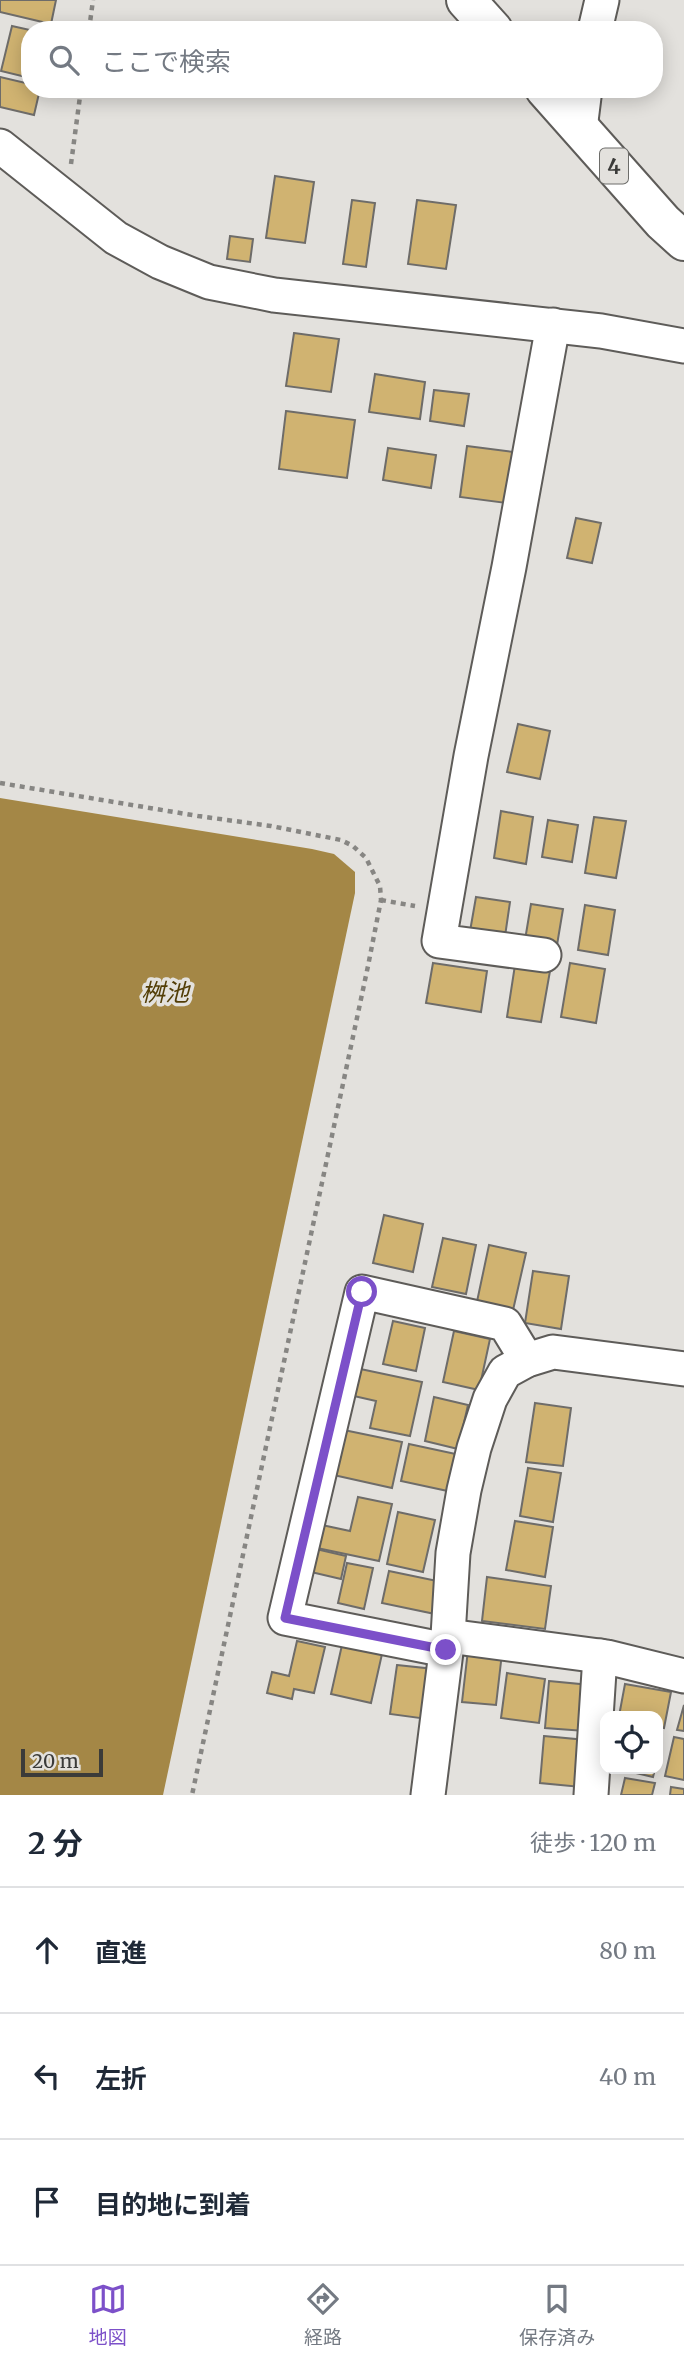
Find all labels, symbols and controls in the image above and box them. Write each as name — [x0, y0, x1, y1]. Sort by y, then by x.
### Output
search box — [21, 21, 663, 98]
icon: search — [45, 41, 83, 79]
text: ここで検索 — [101, 45, 231, 78]
road number: 4 — [600, 148, 628, 184]
water label: 桝池 — [141, 977, 191, 1008]
route start — [346, 1276, 377, 1307]
route end — [430, 1634, 461, 1665]
map controls — [600, 1711, 663, 1774]
button: locate — [600, 1711, 663, 1774]
scale bar — [21, 1746, 103, 1778]
text: 20 m — [32, 1749, 79, 1773]
text: 2 分 — [28, 1824, 83, 1862]
text: 徒歩 · 120 m — [530, 1828, 656, 1857]
icon: ahead — [28, 1931, 66, 1969]
text: 直進 — [95, 1936, 147, 1969]
text: 80 m — [599, 1936, 656, 1965]
icon: left — [28, 2057, 66, 2095]
text: 左折 — [95, 2062, 147, 2095]
text: 40 m — [599, 2062, 656, 2091]
icon: arrive — [28, 2183, 66, 2221]
text: 目的地に到着 — [95, 2188, 251, 2221]
tab: 地図 — [89, 2280, 127, 2349]
tab: 経路 — [304, 2280, 342, 2349]
tab: 保存済み — [519, 2280, 595, 2349]

